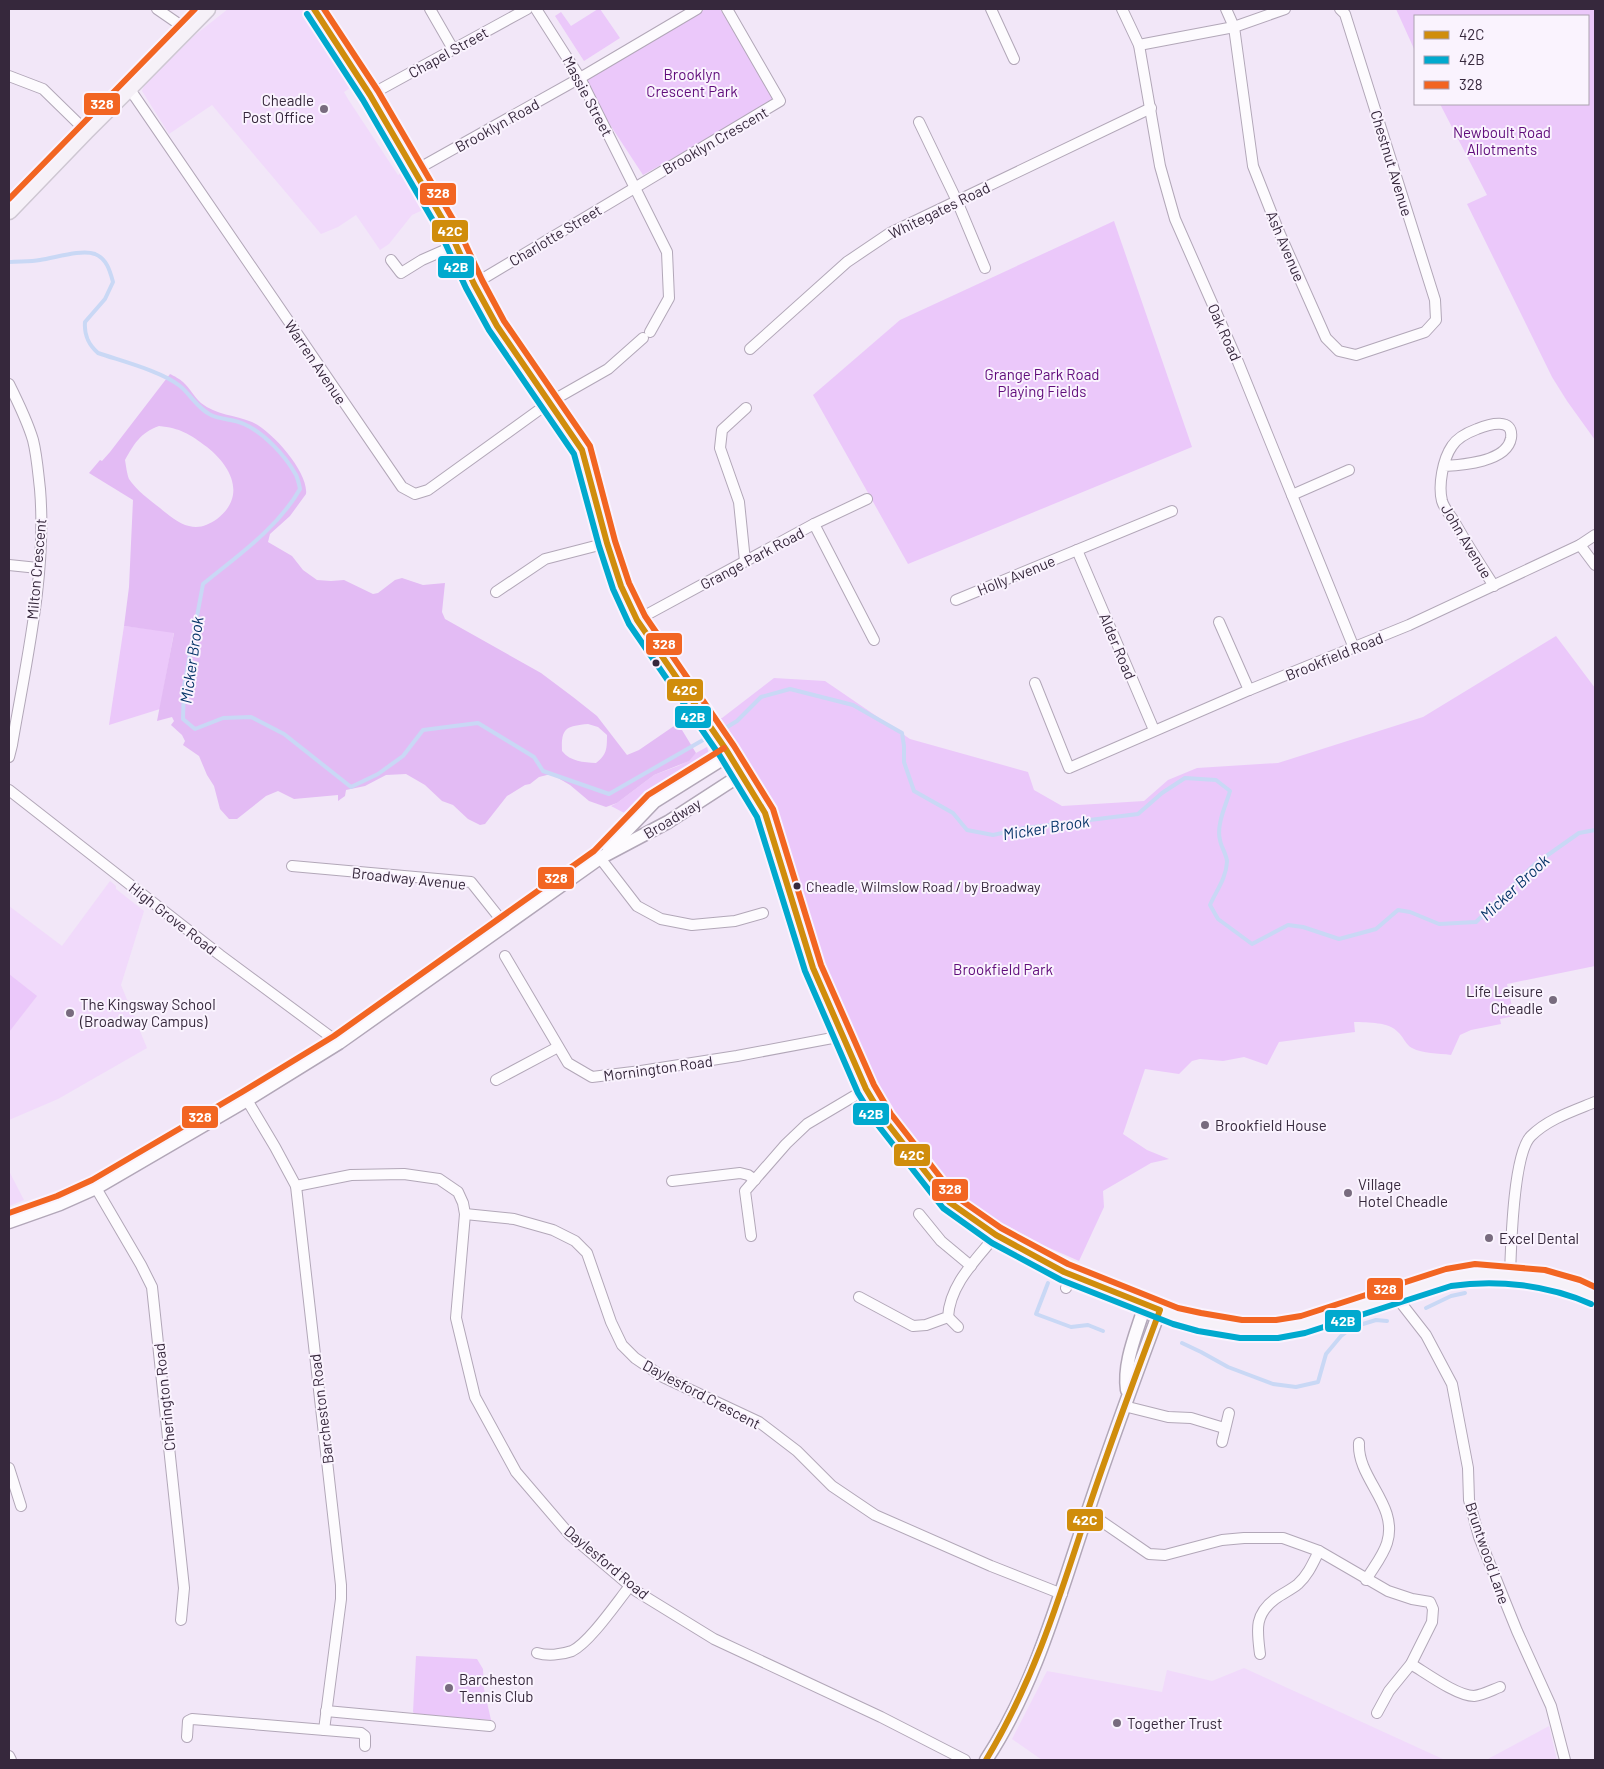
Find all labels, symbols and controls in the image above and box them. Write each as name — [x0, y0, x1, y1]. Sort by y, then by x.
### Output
legend — [1414, 15, 1589, 105]
street label: Chapel Street — [405, 23, 491, 81]
text: 42C — [1459, 25, 1484, 43]
text: 42B — [1459, 50, 1485, 68]
street label: Massie Street — [559, 53, 617, 139]
park label: Brooklyn Crescent Park — [646, 65, 738, 100]
text: 328 — [1459, 75, 1483, 93]
place label: Cheadle Post Office — [242, 91, 314, 126]
line badge: 328 — [83, 92, 121, 116]
text: 328 — [91, 95, 114, 112]
street label: Brooklyn Road — [452, 95, 542, 155]
street label: Brooklyn Crescent — [659, 102, 771, 178]
marker: Cheadle Post Office — [318, 103, 330, 115]
street label: Chestnut Avenue — [1367, 108, 1417, 218]
park label: Newboult Road Allotments — [1453, 123, 1551, 158]
street label: Whitegates Road — [885, 178, 993, 242]
line badge: 328 — [419, 182, 457, 206]
text: 328 — [427, 184, 450, 201]
street label: Charlotte Street — [506, 200, 604, 270]
street label: Ash Avenue — [1263, 208, 1309, 284]
line badge: 42C — [431, 219, 469, 243]
text: 42C — [438, 222, 462, 239]
line badge: 42B — [437, 255, 475, 279]
text: 42B — [444, 258, 469, 275]
street label: Oak Road — [1204, 301, 1246, 363]
street label: Warren Avenue — [281, 316, 351, 408]
park label: Grange Park Road Playing Fields — [984, 365, 1100, 400]
street label: John Avenue — [1438, 501, 1496, 581]
street label: Milton Crescent — [23, 518, 49, 620]
street label: Grange Park Road — [697, 523, 807, 593]
street label: Holly Avenue — [974, 551, 1058, 599]
street label: Alder Road — [1096, 610, 1140, 682]
water label: Micker Brook — [175, 615, 207, 705]
street label: Brookfield Road — [1283, 628, 1385, 684]
line badge: 328 — [645, 632, 683, 656]
text: 328 — [653, 635, 676, 652]
unlabelled marker — [651, 658, 661, 668]
line badge: 42C — [666, 678, 704, 702]
text: 42C — [673, 681, 697, 698]
line badge: 42B — [674, 705, 712, 729]
text: 42B — [681, 708, 706, 725]
street label: Broadway — [640, 794, 704, 842]
water label: Micker Brook — [1001, 811, 1091, 843]
water label: Micker Brook — [1475, 850, 1553, 924]
street label: Broadway Avenue — [351, 863, 467, 893]
line badge: 328 — [537, 866, 575, 890]
text: 328 — [545, 869, 568, 886]
street label: High Grove Road — [126, 878, 220, 958]
place label: Cheadle, Wilmslow Road / by Broadway — [806, 878, 1041, 895]
marker: Cheadle, Wilmslow Road / by Broadway — [792, 881, 802, 891]
park label: Brookfield Park — [953, 960, 1053, 978]
place label: Life Leisure Cheadle — [1466, 982, 1543, 1017]
marker: Life Leisure Cheadle — [1547, 994, 1559, 1006]
place label: The Kingsway School (Broadway Campus) — [79, 995, 216, 1030]
marker: The Kingsway School (Broadway Campus) — [64, 1007, 76, 1019]
street label: Mornington Road — [602, 1051, 714, 1085]
line badge: 42B — [852, 1102, 890, 1126]
line badge: 328 — [181, 1105, 219, 1129]
text: 42B — [859, 1105, 884, 1122]
text: 328 — [189, 1108, 212, 1125]
place label: Brookfield House — [1215, 1116, 1327, 1134]
marker: Brookfield House — [1199, 1119, 1211, 1131]
line badge: 42C — [893, 1143, 931, 1167]
text: 42C — [900, 1146, 924, 1163]
place label: Village Hotel Cheadle — [1358, 1175, 1448, 1210]
line badge: 328 — [931, 1178, 969, 1202]
text: 328 — [939, 1180, 962, 1197]
marker: Village Hotel Cheadle — [1342, 1187, 1354, 1199]
place label: Excel Dental — [1499, 1229, 1579, 1247]
marker: Excel Dental — [1483, 1232, 1495, 1244]
line badge: 328 — [1366, 1277, 1404, 1301]
text: 328 — [1374, 1280, 1397, 1297]
line badge: 42B — [1324, 1309, 1362, 1333]
text: 42B — [1331, 1312, 1356, 1329]
street label: Cherington Road — [149, 1342, 179, 1452]
street label: Barcheston Road — [305, 1353, 337, 1465]
street label: Daylesford Crescent — [640, 1355, 764, 1433]
street label: Bruntwood Lane — [1462, 1500, 1514, 1606]
line badge: 42C — [1066, 1508, 1104, 1532]
text: 42C — [1073, 1511, 1097, 1528]
street label: Daylesford Road — [561, 1521, 653, 1603]
place label: Barcheston Tennis Club — [459, 1670, 534, 1705]
marker: Barcheston Tennis Club — [443, 1682, 455, 1694]
place label: Together Trust — [1127, 1714, 1222, 1732]
marker: Together Trust — [1111, 1717, 1123, 1729]

